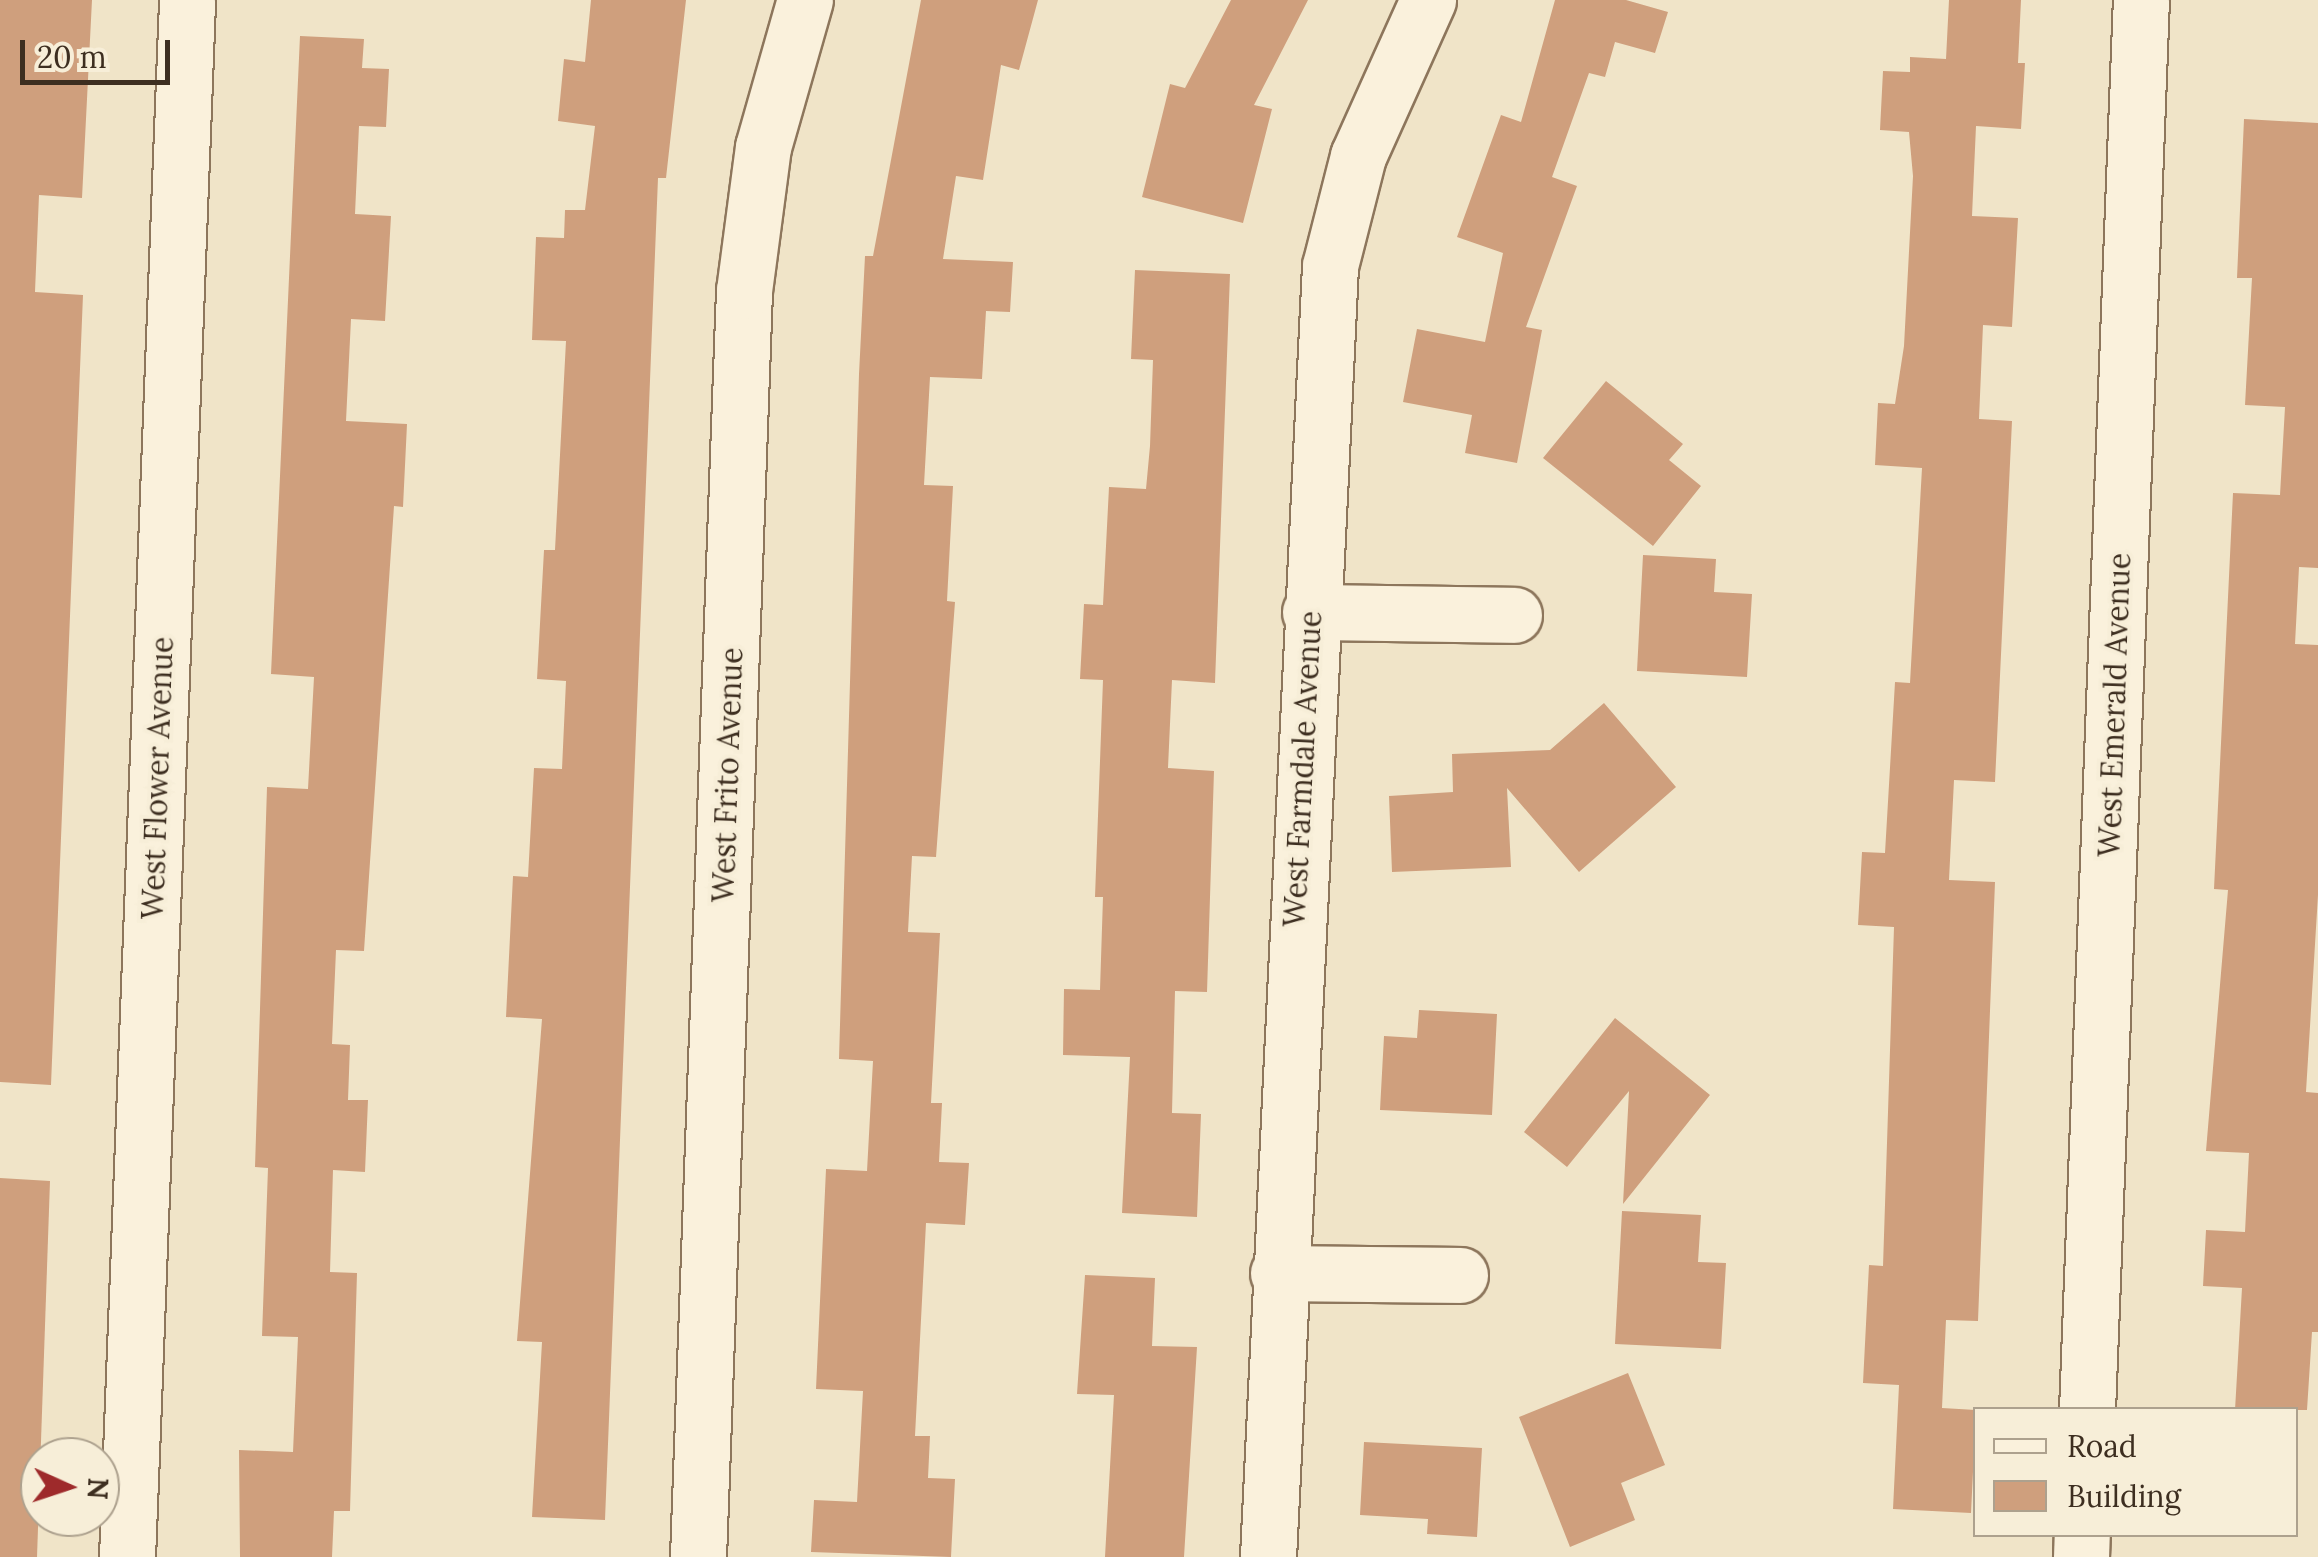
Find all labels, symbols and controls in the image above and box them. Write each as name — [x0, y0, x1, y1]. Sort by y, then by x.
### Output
scale bar — [25, 20, 175, 82]
text: 20 m — [37, 38, 106, 76]
street label: West Emerald Avenue — [2091, 552, 2137, 858]
street label: West Farmdale Avenue — [1276, 610, 1328, 928]
street label: West Flower Avenue — [134, 636, 180, 920]
street label: West Frito Avenue — [705, 647, 749, 903]
legend — [1973, 1407, 2298, 1537]
text: Road — [2067, 1427, 2137, 1465]
north arrow — [20, 1437, 120, 1537]
text: N — [79, 1477, 117, 1500]
text: Building — [2067, 1477, 2181, 1515]

